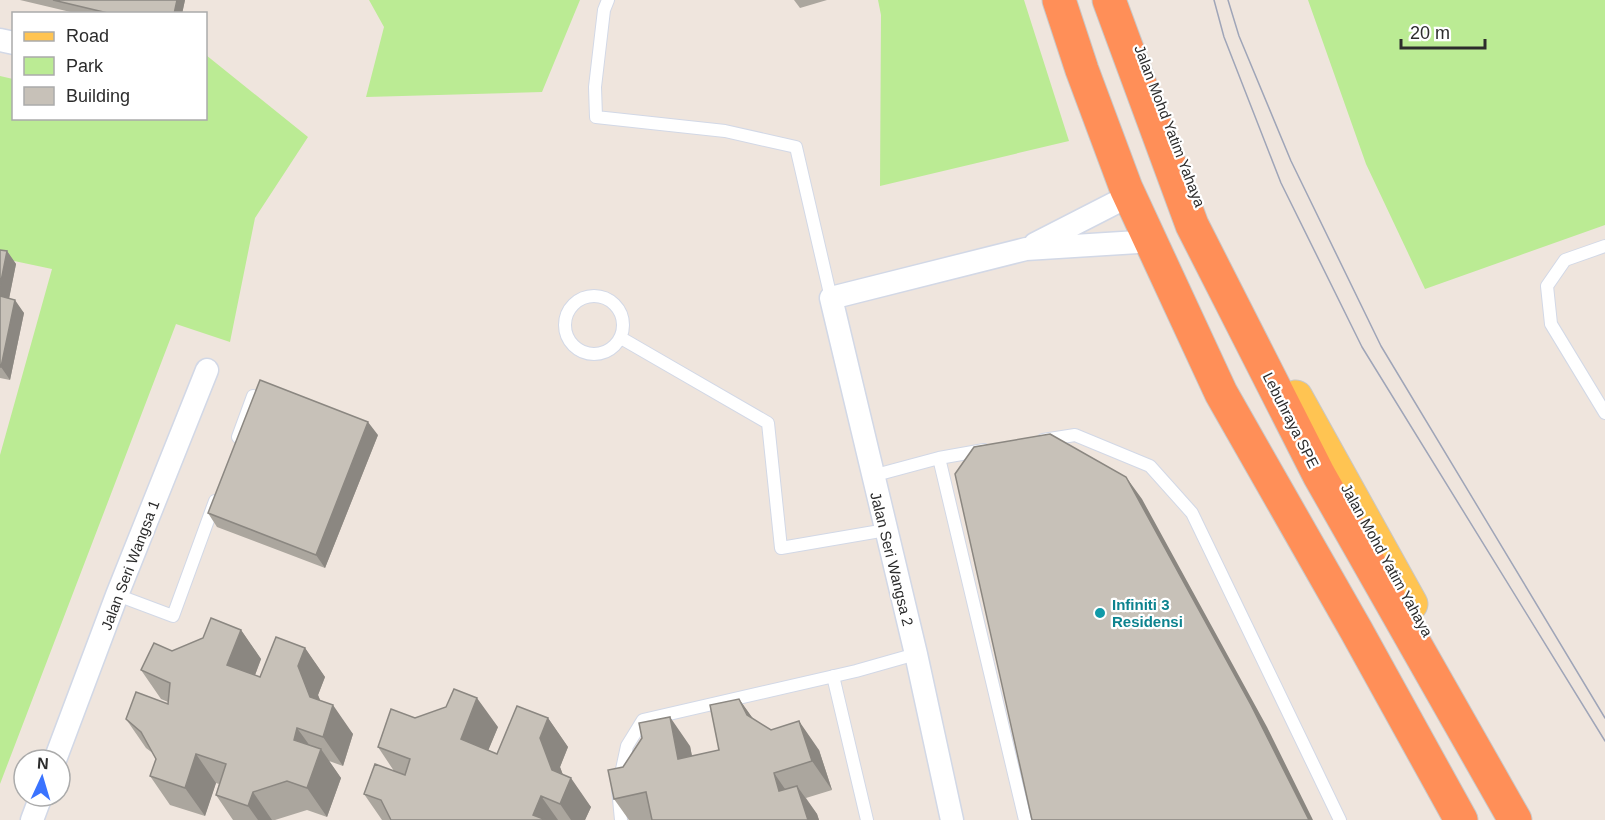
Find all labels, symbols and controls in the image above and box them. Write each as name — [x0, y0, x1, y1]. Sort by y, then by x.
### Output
legend — [12, 12, 207, 120]
scale bar — [1401, 12, 1485, 50]
text: 20 m — [1410, 23, 1450, 43]
text: Road — [66, 26, 109, 46]
street label: Jalan Mohd Yatim Yahaya — [1131, 43, 1209, 210]
text: Park — [66, 56, 104, 76]
text: Building — [66, 86, 130, 106]
street label: Lebuhraya SPE — [1260, 369, 1322, 471]
street label: Jalan Mohd Yatim Yahaya — [1338, 481, 1437, 640]
street label: Jalan Seri Wangsa 2 — [867, 490, 917, 628]
street label: Jalan Seri Wangsa 1 — [97, 498, 163, 632]
place label: Infiniti 3 Residensi — [1112, 596, 1183, 630]
marker: Infiniti 3 Residensi — [1093, 606, 1107, 620]
north arrow — [12, 748, 72, 808]
text: N — [37, 755, 49, 772]

